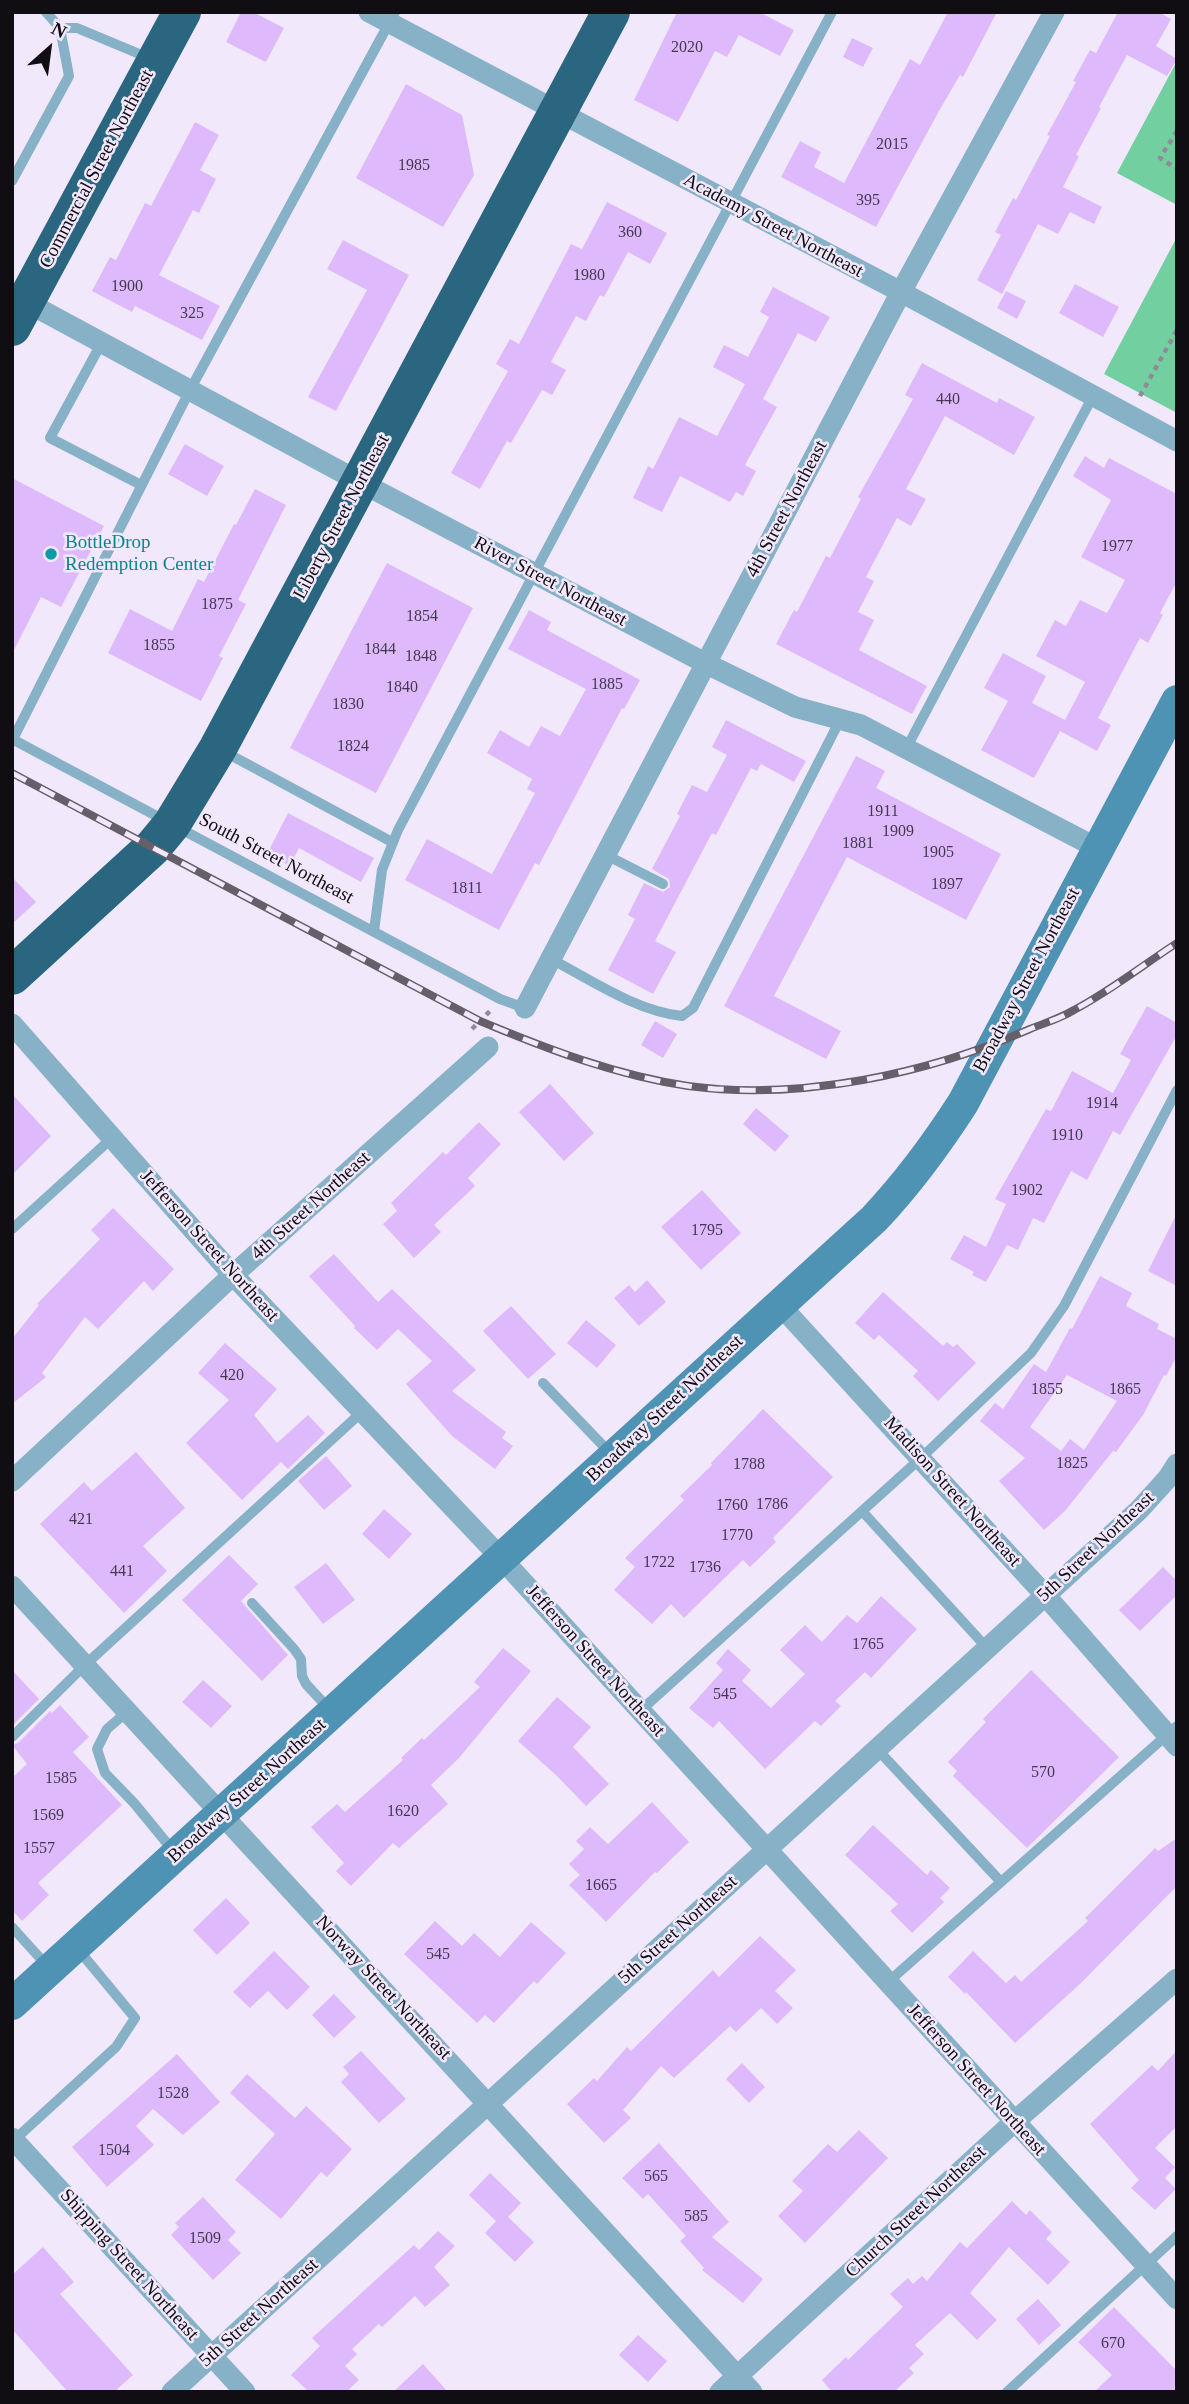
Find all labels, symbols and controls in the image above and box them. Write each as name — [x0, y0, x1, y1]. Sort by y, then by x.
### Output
north arrow — [14, 14, 84, 84]
text: N — [48, 18, 70, 43]
house number: 2020 — [671, 38, 703, 58]
street label: Commercial Street Northeast — [35, 66, 159, 272]
house number: 2015 — [876, 135, 908, 155]
house number: 1985 — [398, 156, 430, 176]
street label: Academy Street Northeast — [679, 169, 867, 283]
house number: 395 — [856, 191, 880, 211]
house number: 360 — [618, 223, 642, 243]
house number: 1980 — [573, 266, 605, 286]
house number: 1900 — [111, 277, 143, 297]
house number: 325 — [180, 304, 204, 324]
house number: 440 — [936, 390, 960, 410]
street label: Liberty Street Northeast — [289, 431, 395, 603]
street label: 4th Street Northeast — [741, 437, 833, 581]
place label: BottleDrop Redemption Center — [65, 532, 213, 576]
street label: River Street Northeast — [470, 532, 630, 632]
house number: 1977 — [1101, 537, 1133, 557]
marker: BottleDrop Redemption Center — [43, 546, 59, 562]
house number: 1875 — [201, 595, 233, 615]
house number: 1854 — [406, 607, 438, 627]
house number: 1855 — [143, 636, 175, 656]
house number: 1844 — [364, 640, 396, 660]
house number: 1848 — [405, 647, 437, 667]
house number: 1885 — [591, 675, 623, 695]
house number: 1840 — [386, 678, 418, 698]
house number: 1830 — [332, 695, 364, 715]
house number: 1824 — [337, 737, 369, 757]
house number: 1911 — [867, 802, 899, 822]
street label: South Street Northeast — [195, 809, 357, 909]
house number: 1909 — [882, 822, 914, 842]
house number: 1881 — [842, 834, 874, 854]
house number: 1905 — [922, 843, 954, 863]
house number: 1897 — [931, 875, 963, 895]
house number: 1811 — [451, 879, 483, 899]
street label: Broadway Street Northeast — [969, 884, 1085, 1076]
house number: 1914 — [1086, 1094, 1118, 1114]
house number: 1910 — [1051, 1126, 1083, 1146]
street label: 4th Street Northeast — [247, 1147, 375, 1265]
street label: Jefferson Street Northeast — [135, 1165, 283, 1327]
house number: 1902 — [1011, 1181, 1043, 1201]
house number: 1795 — [691, 1221, 723, 1241]
street label: Broadway Street Northeast — [582, 1330, 748, 1488]
house number: 420 — [220, 1366, 244, 1386]
house number: 1855 — [1031, 1380, 1063, 1400]
house number: 1865 — [1109, 1380, 1141, 1400]
street label: Madison Street Northeast — [879, 1412, 1025, 1572]
house number: 1825 — [1056, 1454, 1088, 1474]
house number: 1788 — [733, 1455, 765, 1475]
street label: 5th Street Northeast — [1033, 1487, 1159, 1607]
house number: 1786 — [756, 1495, 788, 1515]
house number: 1760 — [716, 1496, 748, 1516]
house number: 421 — [69, 1510, 93, 1530]
house number: 1770 — [721, 1526, 753, 1546]
house number: 1722 — [643, 1553, 675, 1573]
house number: 1736 — [689, 1558, 721, 1578]
house number: 441 — [110, 1562, 134, 1582]
street label: Jefferson Street Northeast — [521, 1580, 669, 1742]
house number: 1765 — [852, 1635, 884, 1655]
house number: 545 — [713, 1685, 737, 1705]
street label: Broadway Street Northeast — [163, 1714, 331, 1868]
house number: 570 — [1031, 1763, 1055, 1783]
house number: 1585 — [45, 1769, 77, 1789]
house number: 1620 — [387, 1802, 419, 1822]
house number: 1569 — [32, 1806, 64, 1826]
house number: 1557 — [23, 1839, 55, 1859]
street label: 5th Street Northeast — [614, 1871, 742, 1989]
house number: 1665 — [585, 1876, 617, 1896]
street label: Norway Street Northeast — [310, 1911, 456, 2065]
house number: 545 — [426, 1945, 450, 1965]
street label: Jefferson Street Northeast — [902, 1999, 1050, 2161]
house number: 1528 — [157, 2084, 189, 2104]
house number: 1504 — [98, 2141, 130, 2161]
street label: Church Street Northeast — [841, 2141, 991, 2283]
house number: 565 — [644, 2167, 668, 2187]
street label: Shipping Street Northeast — [55, 2184, 203, 2346]
house number: 585 — [684, 2207, 708, 2227]
house number: 1509 — [189, 2229, 221, 2249]
street label: 5th Street Northeast — [195, 2254, 323, 2372]
house number: 670 — [1101, 2334, 1125, 2354]

